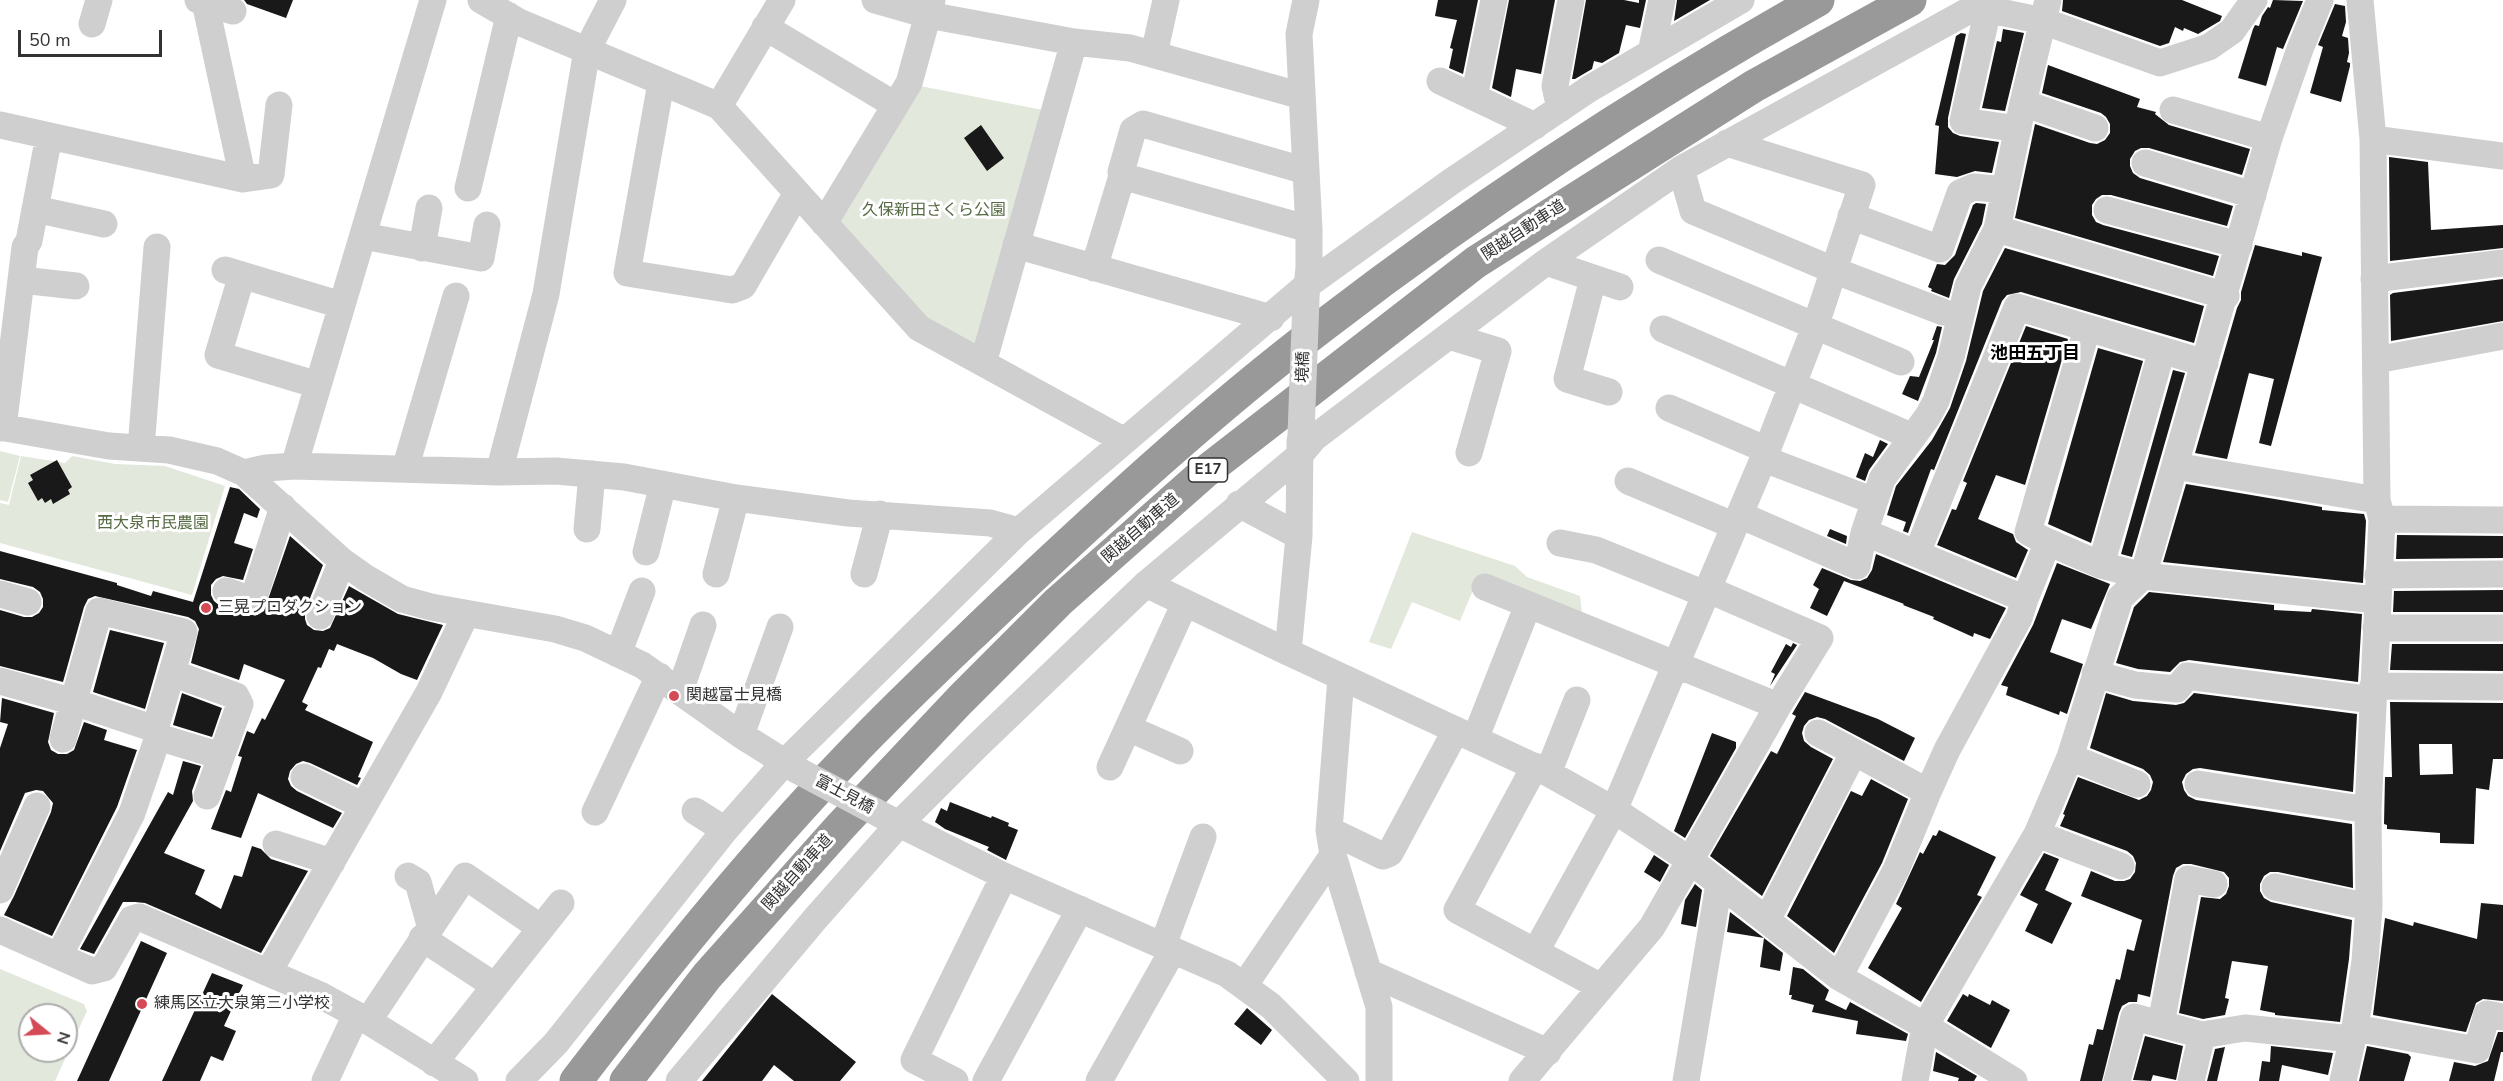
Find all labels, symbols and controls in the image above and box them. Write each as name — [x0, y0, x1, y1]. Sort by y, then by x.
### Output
scale bar — [21, 18, 165, 56]
text: 50 m — [29, 28, 71, 52]
street label: 関越自動車道 — [1479, 197, 1569, 265]
park label: 久保新田さくら公園 — [862, 201, 1006, 221]
district label: 池田五丁目 — [1990, 344, 2080, 366]
street label: 境橋 — [1294, 351, 1314, 383]
road number: E17 — [1188, 458, 1228, 482]
street label: 関越自動車道 — [1098, 490, 1184, 568]
park label: 西大泉市民農園 — [97, 514, 209, 534]
place label: 三晃プロダクション — [218, 598, 362, 618]
marker: 三晃プロダクション — [199, 601, 213, 615]
place label: 関越富士見橋 — [686, 686, 782, 706]
marker: 関越富士見橋 — [667, 689, 681, 703]
street label: 富士見橋 — [811, 772, 877, 818]
street label: 関越自動車道 — [759, 831, 837, 915]
place label: 練馬区立大泉第三小学校 — [154, 994, 330, 1014]
marker: 練馬区立大泉第三小学校 — [135, 997, 149, 1011]
north arrow — [18, 1003, 78, 1063]
text: N — [51, 1029, 76, 1047]

